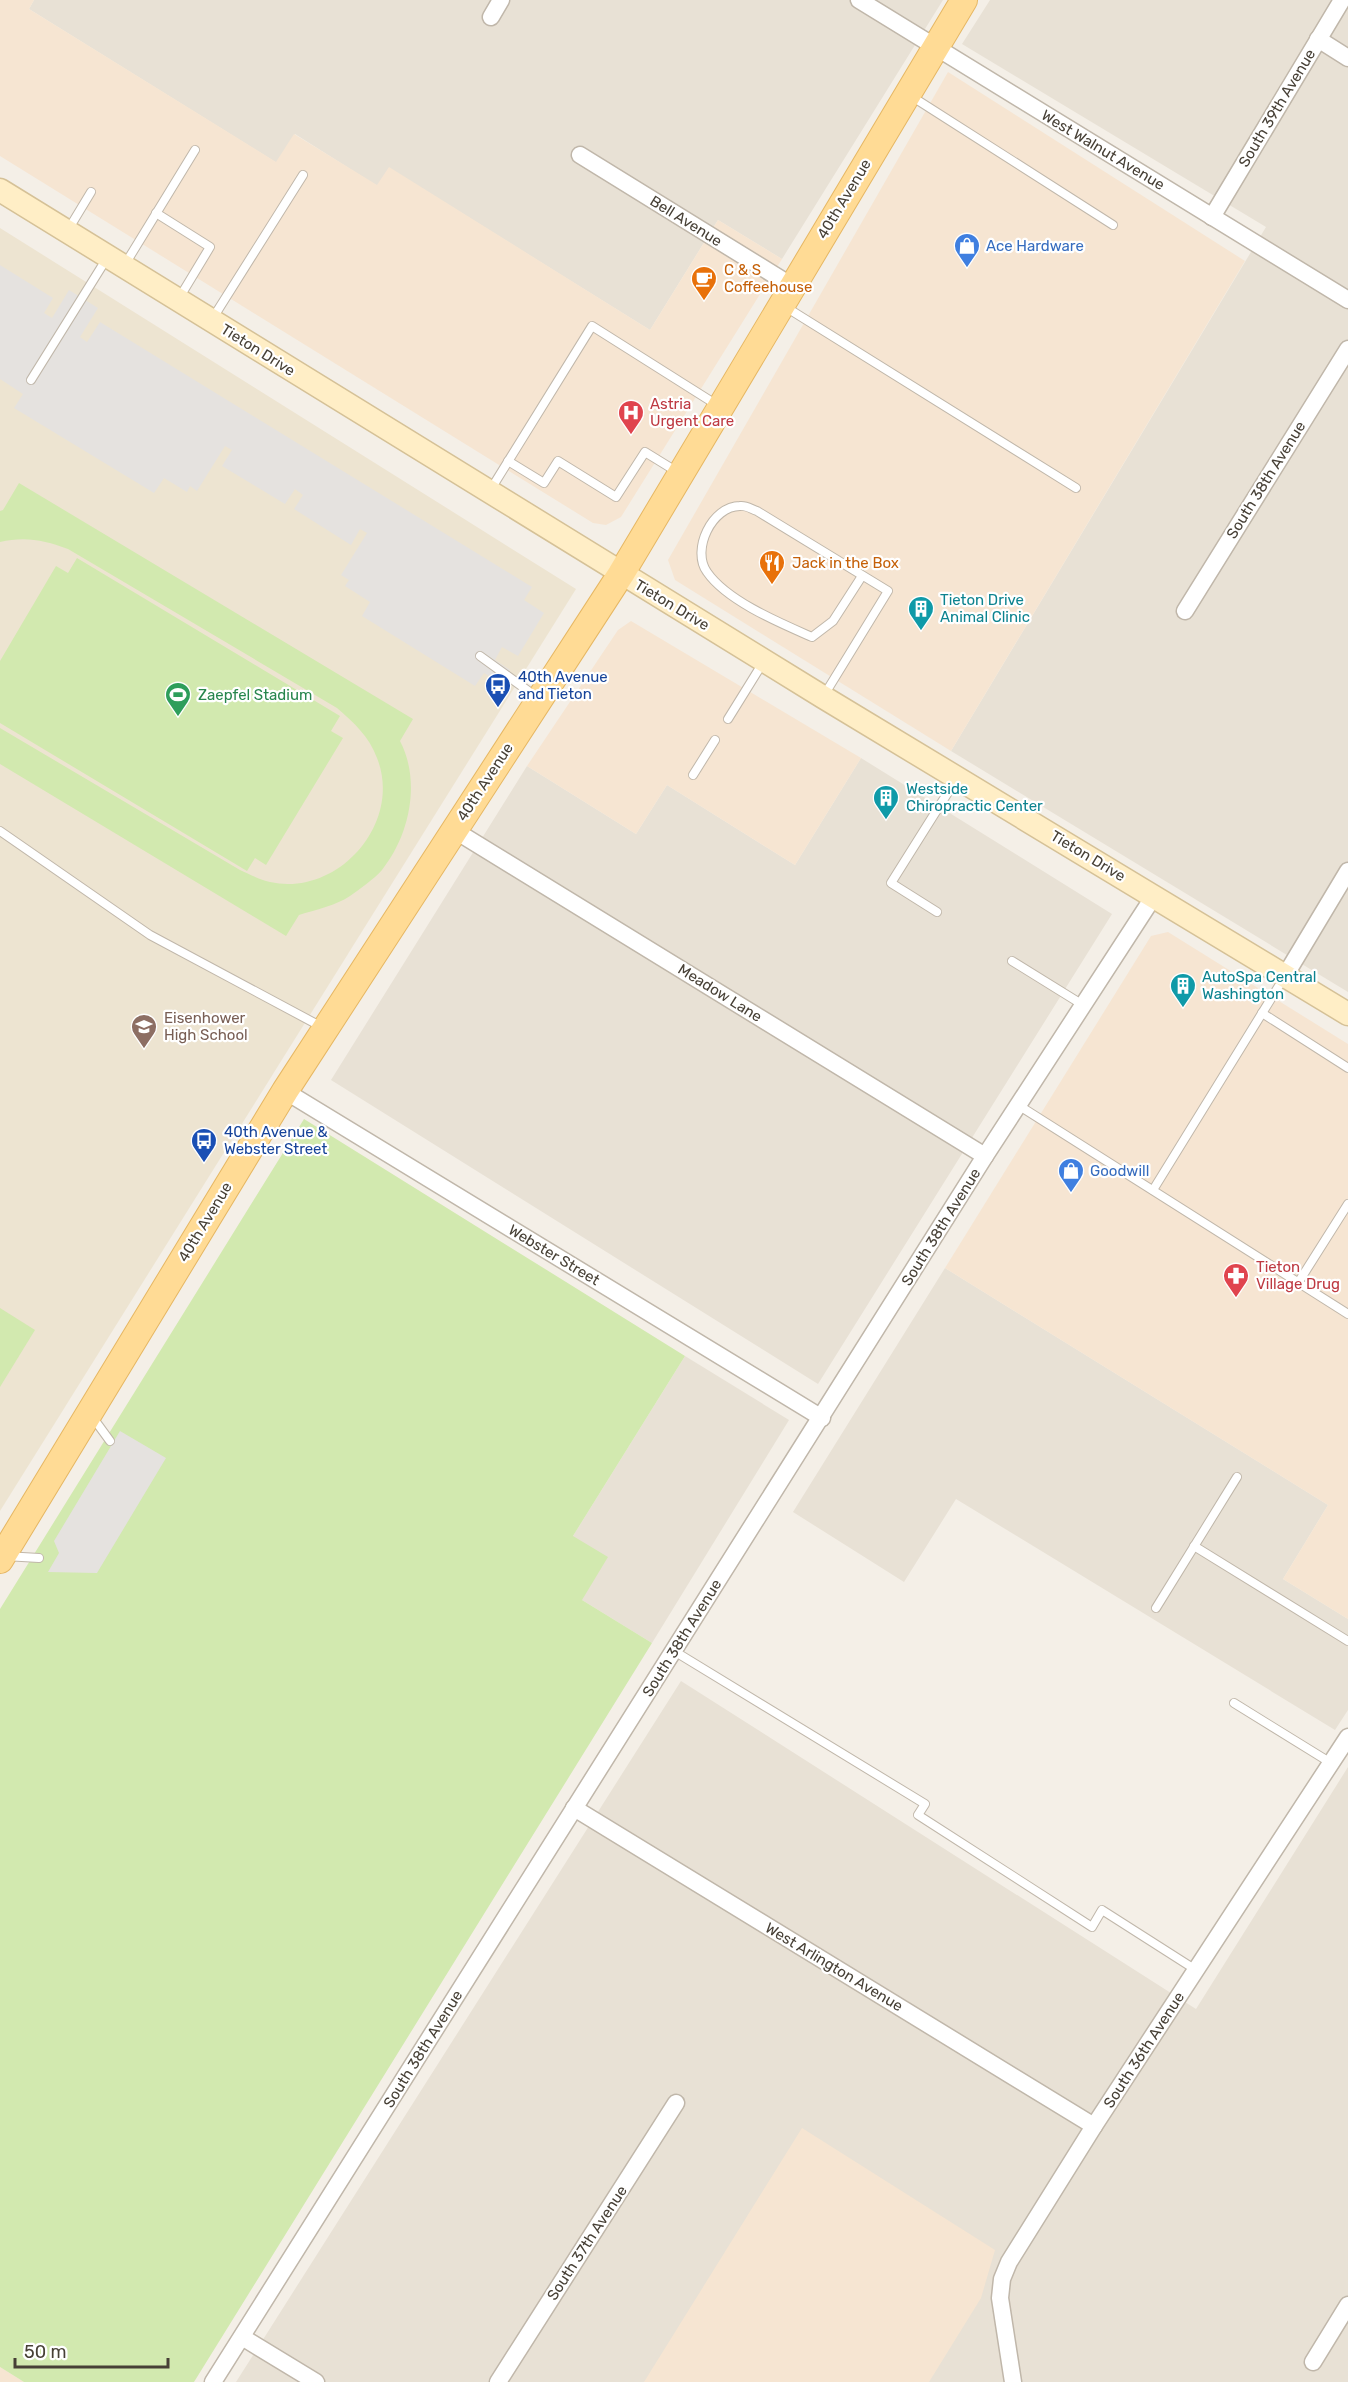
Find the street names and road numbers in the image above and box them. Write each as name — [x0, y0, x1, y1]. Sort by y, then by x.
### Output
street label: South 39th Avenue — [1235, 46, 1319, 170]
street label: West Walnut Avenue — [1038, 106, 1168, 194]
street label: 40th Avenue — [813, 156, 875, 242]
street label: Bell Avenue — [647, 192, 725, 250]
street label: Tieton Drive — [218, 320, 298, 380]
street label: South 38th Avenue — [1223, 418, 1309, 542]
street label: Tieton Drive — [631, 576, 713, 634]
street label: 40th Avenue — [453, 740, 517, 824]
street label: Tieton Drive — [1047, 827, 1129, 885]
street label: Meadow Lane — [675, 960, 765, 1026]
street label: South 38th Avenue — [898, 1165, 984, 1289]
street label: 40th Avenue — [174, 1179, 236, 1265]
street label: Webster Street — [505, 1221, 603, 1289]
street label: South 38th Avenue — [639, 1576, 725, 1700]
street label: West Arlington Avenue — [762, 1919, 906, 2015]
street label: South 38th Avenue — [380, 1987, 466, 2111]
street label: South 36th Avenue — [1100, 1989, 1188, 2111]
street label: South 37th Avenue — [543, 2182, 631, 2304]

